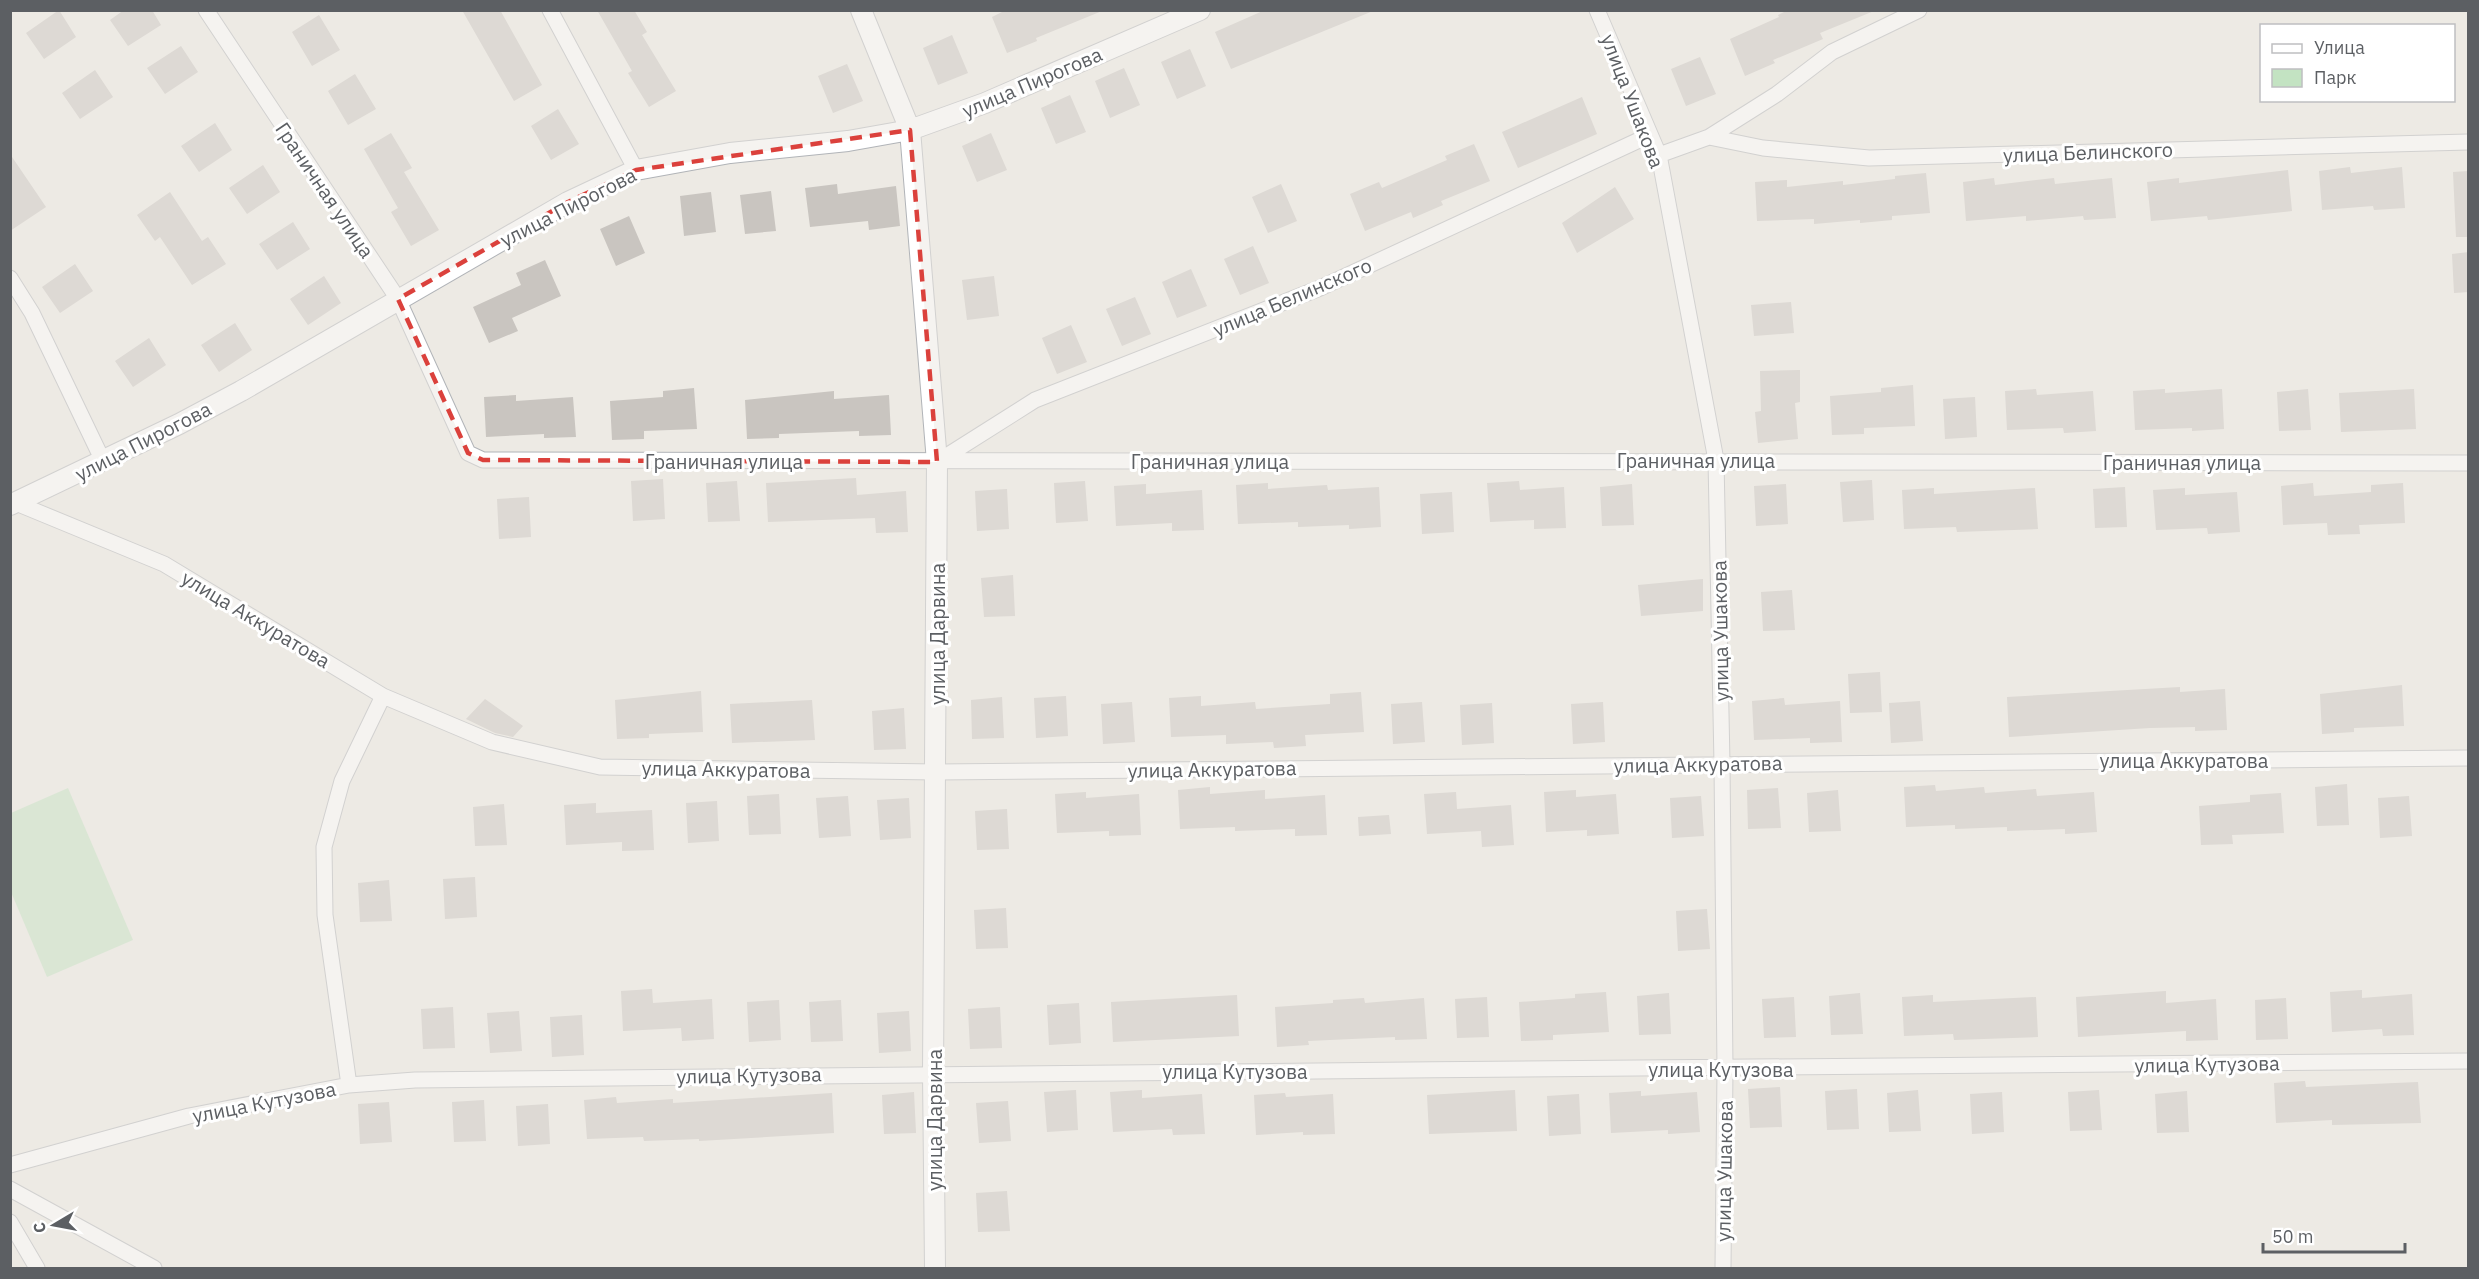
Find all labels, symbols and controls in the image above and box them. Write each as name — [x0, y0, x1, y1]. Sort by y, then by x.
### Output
legend — [2260, 24, 2455, 102]
street label: улица Ушакова — [1595, 30, 1671, 172]
text: Улица — [2314, 36, 2365, 59]
street label: улица Пирогова — [958, 40, 1107, 124]
text: Парк — [2314, 66, 2357, 89]
street label: Граничная улица — [269, 117, 381, 264]
street label: улица Белинского — [2003, 136, 2173, 168]
street label: улица Пирогова — [495, 161, 641, 253]
street label: улица Белинского — [1208, 251, 1376, 343]
street label: улица Пирогова — [70, 395, 216, 487]
street label: Граничная улица — [1617, 447, 1776, 474]
street label: Граничная улица — [645, 448, 804, 475]
street label: Граничная улица — [1131, 448, 1290, 475]
street label: Граничная улица — [2103, 449, 2262, 476]
street label: улица Ушакова — [1705, 560, 1735, 702]
street label: улица Дарвина — [924, 563, 951, 705]
street label: улица Аккуратова — [177, 564, 336, 674]
street label: улица Аккуратова — [2100, 747, 2269, 774]
street label: улица Аккуратова — [1613, 749, 1783, 779]
street label: улица Аккуратова — [641, 754, 811, 784]
street label: улица Аккуратова — [1127, 754, 1297, 784]
street label: улица Дарвина — [921, 1049, 948, 1191]
street label: улица Кутузова — [2134, 1049, 2280, 1079]
street label: улица Кутузова — [1648, 1056, 1794, 1083]
street label: улица Кутузова — [1162, 1058, 1308, 1085]
street label: улица Кутузова — [676, 1060, 822, 1090]
street label: улица Кутузова — [190, 1075, 338, 1129]
street label: улица Ушакова — [1709, 1100, 1739, 1242]
north arrow — [24, 1195, 84, 1255]
scale bar — [2263, 1216, 2406, 1254]
text: С — [28, 1221, 50, 1234]
text: 50 m — [2272, 1225, 2314, 1248]

